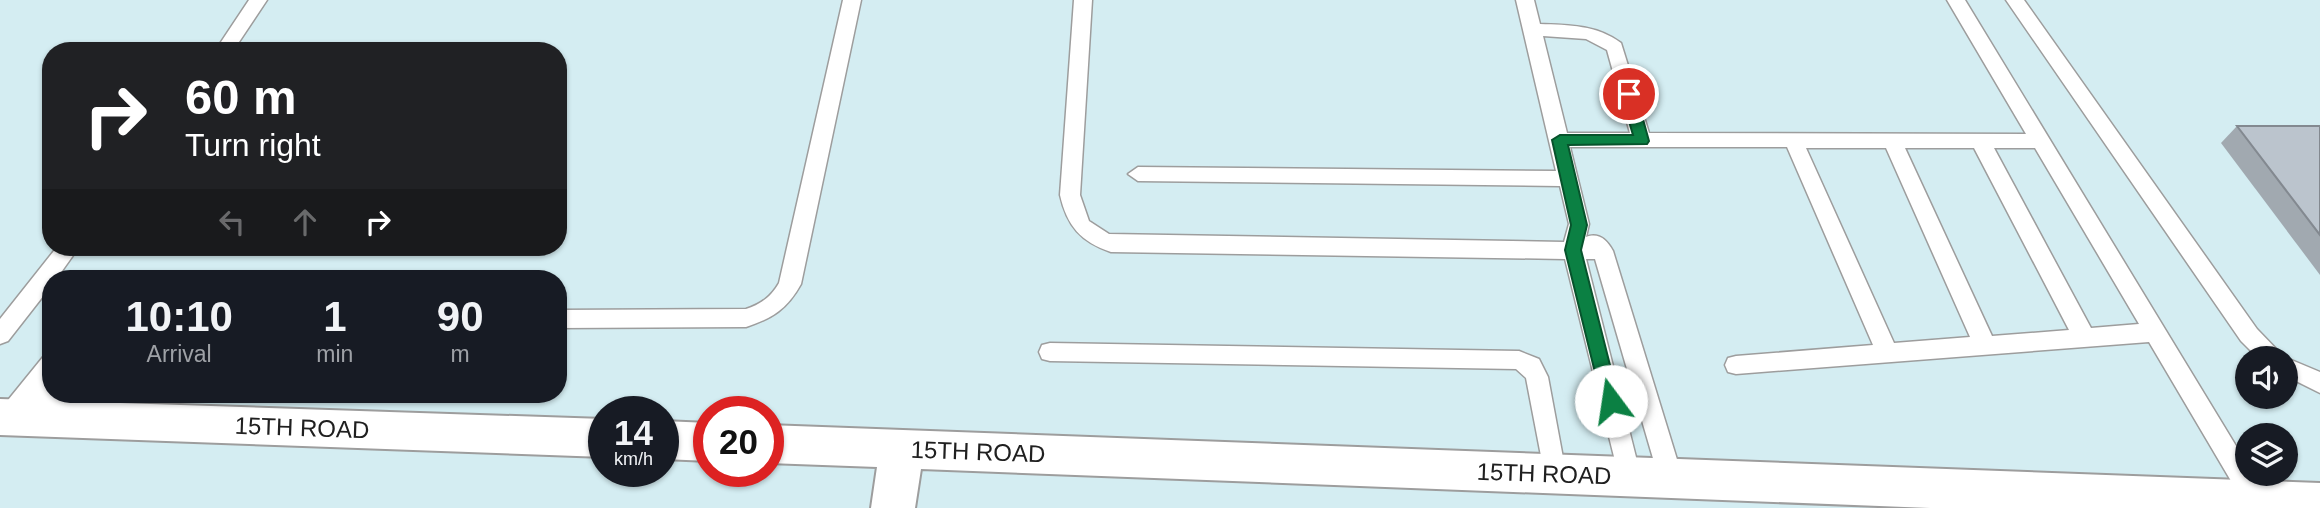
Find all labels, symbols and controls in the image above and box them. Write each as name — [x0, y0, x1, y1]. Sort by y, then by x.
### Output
pin — [1599, 64, 1659, 124]
icon: right — [70, 70, 161, 161]
text: 60 m — [185, 70, 297, 124]
icon: arrive — [1610, 75, 1648, 113]
text: Turn right — [185, 127, 321, 163]
icon: left — [213, 203, 251, 241]
icon: ahead — [286, 203, 324, 241]
icon: right — [359, 203, 397, 241]
text: 10:10 — [125, 293, 233, 340]
text: 1 — [323, 293, 347, 340]
text: 90 — [437, 293, 484, 340]
text: Arrival — [147, 341, 212, 367]
text: min — [316, 341, 353, 367]
text: m — [451, 341, 470, 367]
map controls — [2235, 346, 2298, 486]
button: sound — [2235, 346, 2298, 409]
position arrow — [1574, 364, 1648, 438]
speed limit sign: 20 — [693, 396, 784, 487]
street label: 15TH ROAD — [234, 412, 370, 443]
text: 14 — [614, 413, 653, 452]
button: layers — [2235, 423, 2298, 486]
street label: 15TH ROAD — [910, 436, 1046, 467]
text: km/h — [614, 449, 653, 469]
street label: 15TH ROAD — [1476, 458, 1612, 489]

